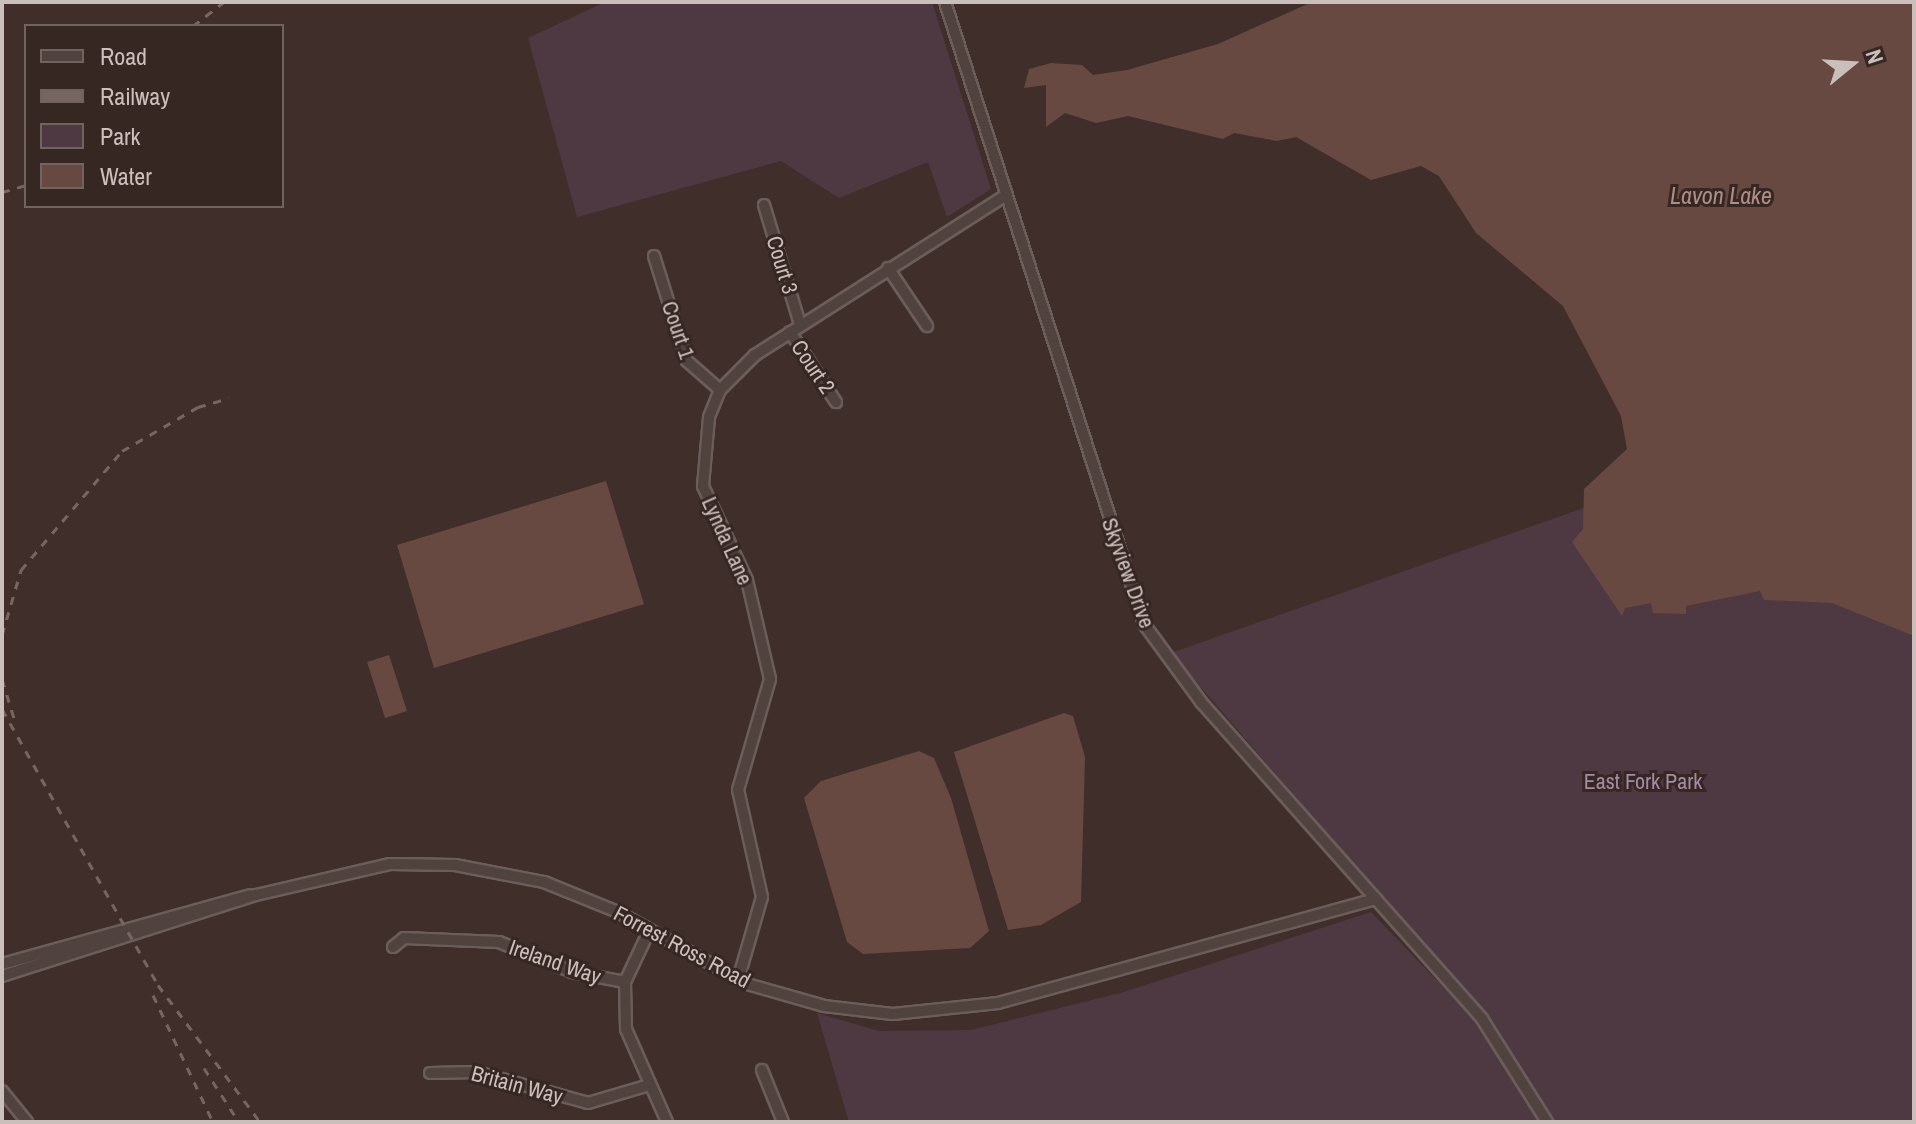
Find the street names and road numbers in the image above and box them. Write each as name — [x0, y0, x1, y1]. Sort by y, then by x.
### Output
street label: Court 3 — [761, 233, 803, 297]
street label: Court 1 — [656, 298, 700, 362]
street label: Court 2 — [786, 335, 840, 399]
street label: Lynda Lane — [696, 493, 758, 589]
street label: Skyview Drive — [1096, 514, 1160, 632]
street label: Forrest Ross Road — [609, 900, 755, 994]
street label: Ireland Way — [506, 934, 604, 990]
street label: Britain Way — [468, 1060, 566, 1110]

